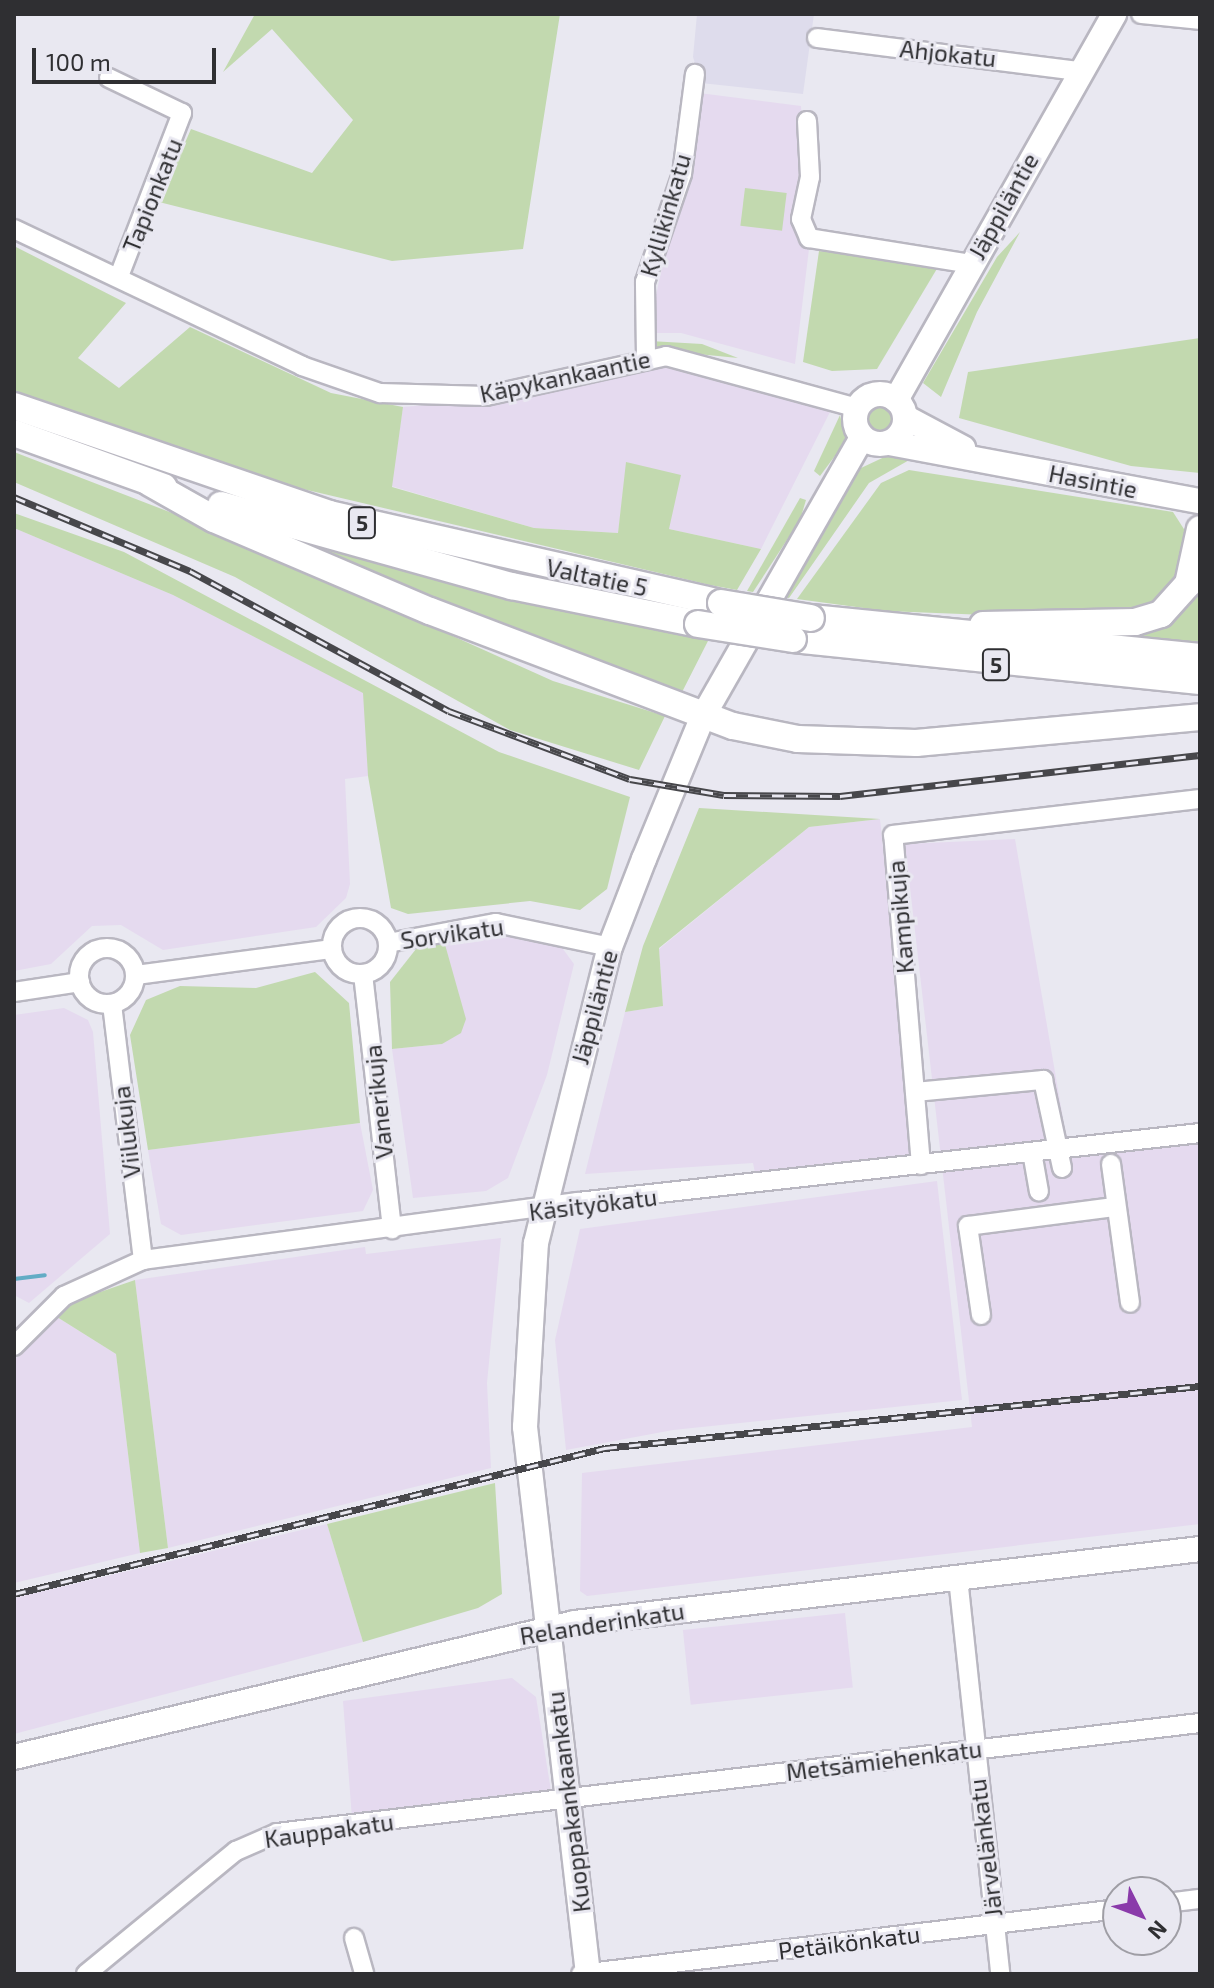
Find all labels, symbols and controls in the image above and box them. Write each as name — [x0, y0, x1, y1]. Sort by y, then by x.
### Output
scale bar — [36, 32, 220, 82]
street label: Ahjokatu — [898, 34, 998, 72]
text: 100 m — [46, 47, 111, 76]
street label: Tapionkatu — [116, 134, 188, 256]
street label: Jäppiläntie — [962, 148, 1044, 264]
street label: Kyllikinkatu — [634, 150, 696, 280]
street label: Käpykankaantie — [477, 344, 653, 408]
street label: Hasintie — [1046, 458, 1140, 504]
road number: 5 — [346, 505, 378, 541]
street label: Valtatie 5 — [544, 552, 650, 602]
road number: 5 — [980, 647, 1012, 683]
street label: Kampikuja — [881, 859, 919, 975]
street label: Sorvikatu — [399, 912, 505, 954]
street label: Jäppiläntie — [565, 947, 623, 1067]
street label: Vanerikuja — [358, 1044, 398, 1160]
street label: Viilukuja — [106, 1084, 146, 1180]
street label: Käsityökatu — [527, 1182, 659, 1226]
street label: Relanderinkatu — [518, 1596, 686, 1650]
street label: Kuoppakankaankatu — [540, 1690, 596, 1914]
street label: Metsämiehenkatu — [784, 1734, 984, 1786]
street label: Järvelänkatu — [962, 1777, 1008, 1919]
street label: Kauppakatu — [262, 1807, 396, 1853]
north arrow — [1102, 1876, 1182, 1956]
text: N — [1143, 1916, 1173, 1945]
street label: Petäikönkatu — [776, 1919, 922, 1965]

